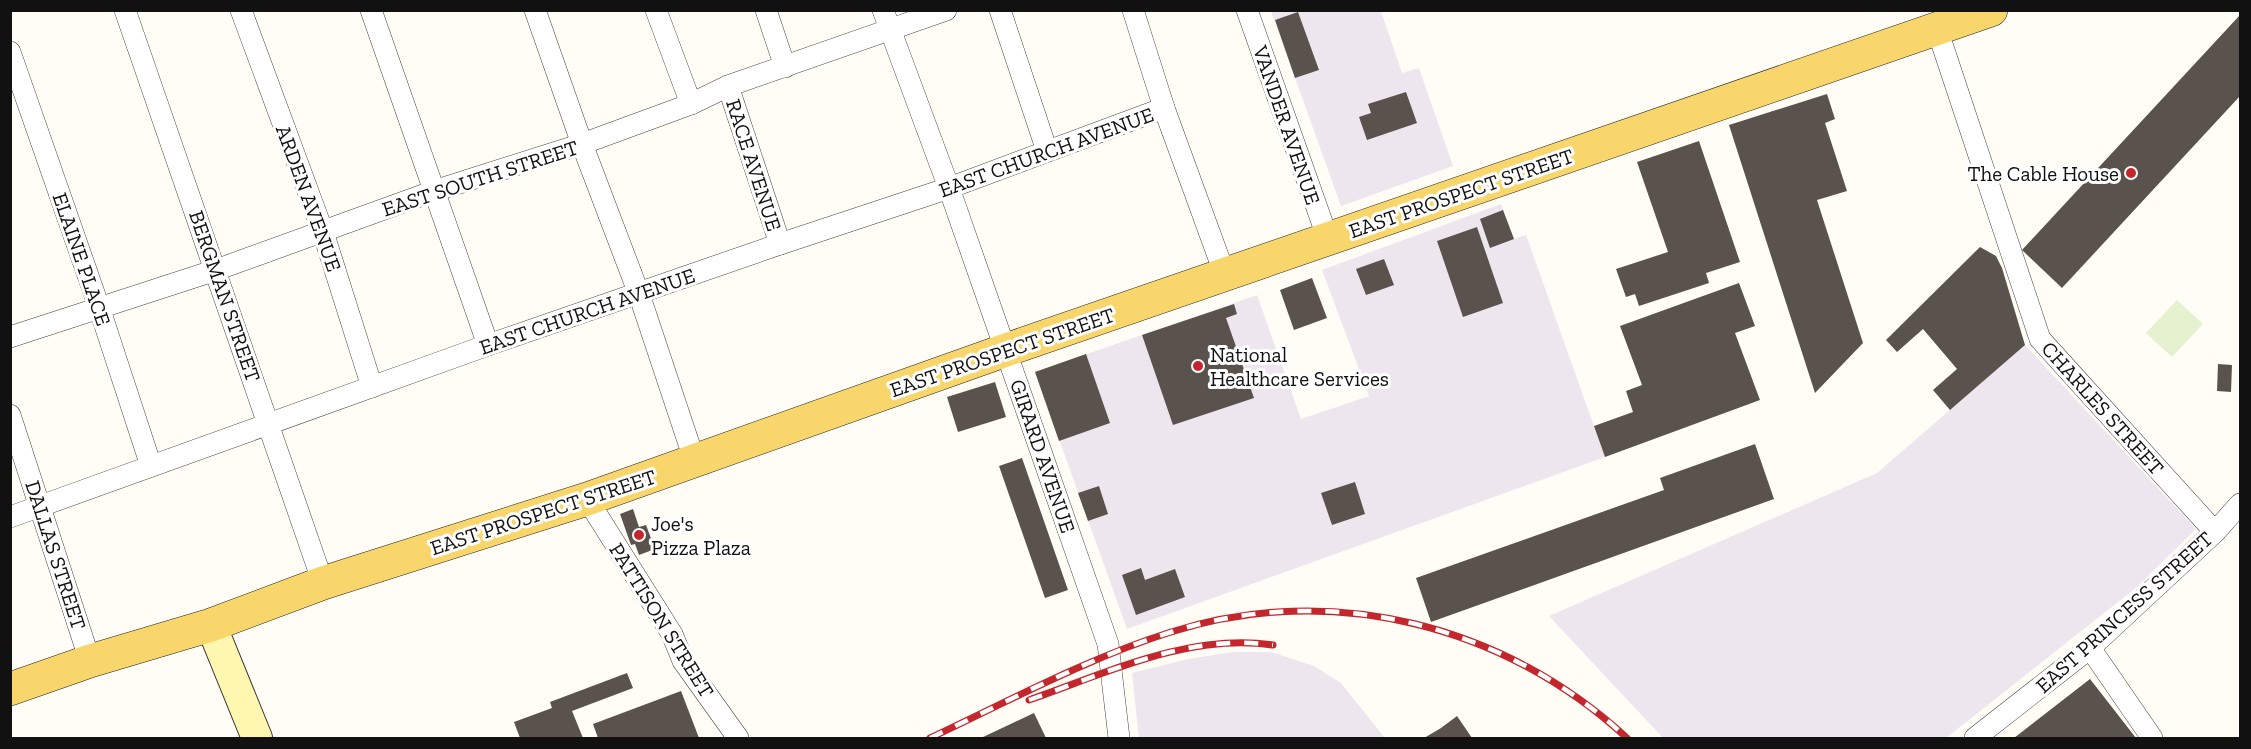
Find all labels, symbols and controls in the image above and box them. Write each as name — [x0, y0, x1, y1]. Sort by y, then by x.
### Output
street label: VANDER AVENUE — [1248, 41, 1326, 208]
street label: RACE AVENUE — [721, 96, 787, 234]
street label: EAST CHURCH AVENUE — [935, 102, 1157, 202]
street label: ARDEN AVENUE — [271, 121, 347, 275]
street label: EAST SOUTH STREET — [379, 135, 581, 221]
street label: EAST PROSPECT STREET — [1345, 143, 1577, 243]
place label: The Cable House — [1967, 161, 2119, 186]
marker: The Cable House — [2124, 166, 2138, 180]
street label: ELAINE PLACE — [48, 189, 116, 329]
street label: BERGMAN STREET — [184, 207, 266, 385]
street label: EAST CHURCH AVENUE — [476, 262, 698, 360]
street label: EAST PROSPECT STREET — [886, 302, 1118, 402]
street label: CHARLES STREET — [2037, 336, 2169, 480]
place label: National Healthcare Services — [1210, 342, 1389, 391]
marker: National Healthcare Services — [1191, 359, 1205, 373]
street label: GIRARD AVENUE — [1005, 376, 1081, 536]
street label: EAST PROSPECT STREET — [427, 464, 659, 560]
street label: DALLAS STREET — [20, 477, 92, 633]
place label: Joe's Pizza Plaza — [651, 511, 751, 560]
street label: EAST PRINCESS STREET — [2030, 526, 2218, 698]
marker: Joe's Pizza Plaza — [632, 528, 646, 542]
street label: PATTISON STREET — [604, 538, 720, 702]

